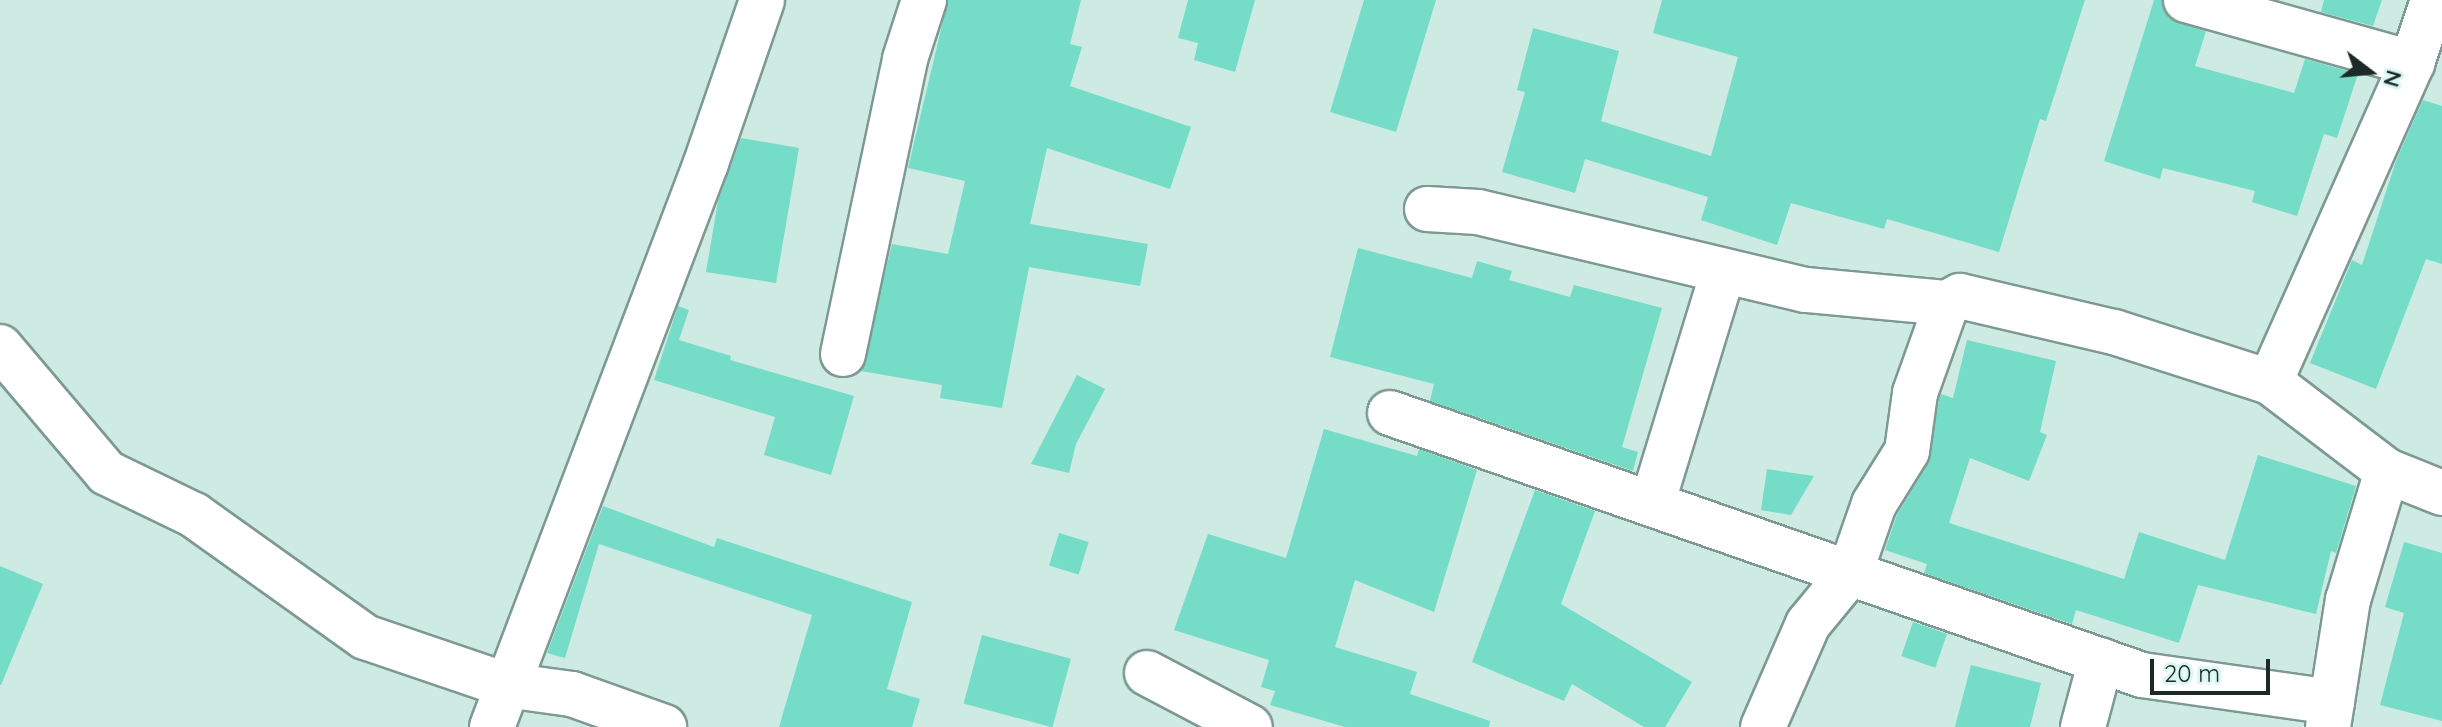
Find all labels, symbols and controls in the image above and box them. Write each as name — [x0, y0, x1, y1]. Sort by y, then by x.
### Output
north arrow — [2330, 32, 2410, 112]
text: N — [2377, 67, 2409, 90]
scale bar — [2154, 643, 2274, 693]
text: 20 m — [2164, 658, 2220, 688]

